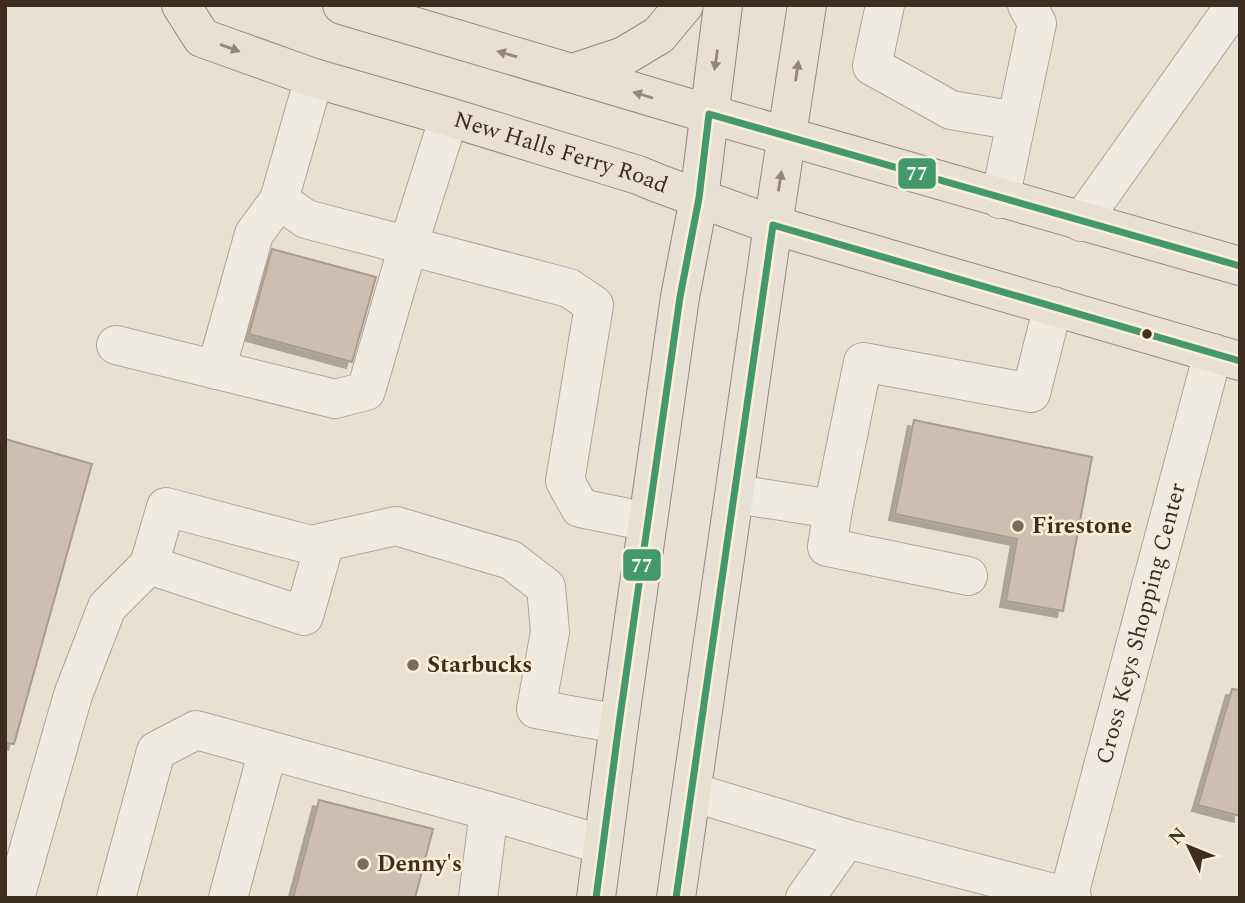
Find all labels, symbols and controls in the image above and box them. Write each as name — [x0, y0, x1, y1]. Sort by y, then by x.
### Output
one-way arrow — [219, 43, 240, 54]
one-way arrow — [496, 49, 517, 59]
one-way arrow — [710, 49, 721, 71]
one-way arrow — [792, 60, 803, 82]
one-way arrow — [633, 89, 654, 99]
street label: New Halls Ferry Road — [449, 102, 673, 203]
line badge: 77 — [897, 157, 937, 190]
text: 77 — [906, 160, 928, 189]
one-way arrow — [775, 170, 786, 192]
unlabelled marker — [1140, 327, 1154, 341]
street label: Cross Keys Shopping Center — [1087, 479, 1195, 768]
place label: Firestone — [1032, 509, 1132, 544]
marker: Firestone — [1010, 518, 1026, 534]
line badge: 77 — [622, 548, 662, 582]
text: 77 — [631, 552, 653, 581]
place label: Starbucks — [427, 648, 532, 683]
marker: Starbucks — [405, 657, 421, 673]
north arrow — [1154, 812, 1224, 882]
text: N — [1162, 821, 1194, 852]
place label: Denny's — [377, 847, 462, 882]
marker: Denny's — [355, 856, 371, 872]

